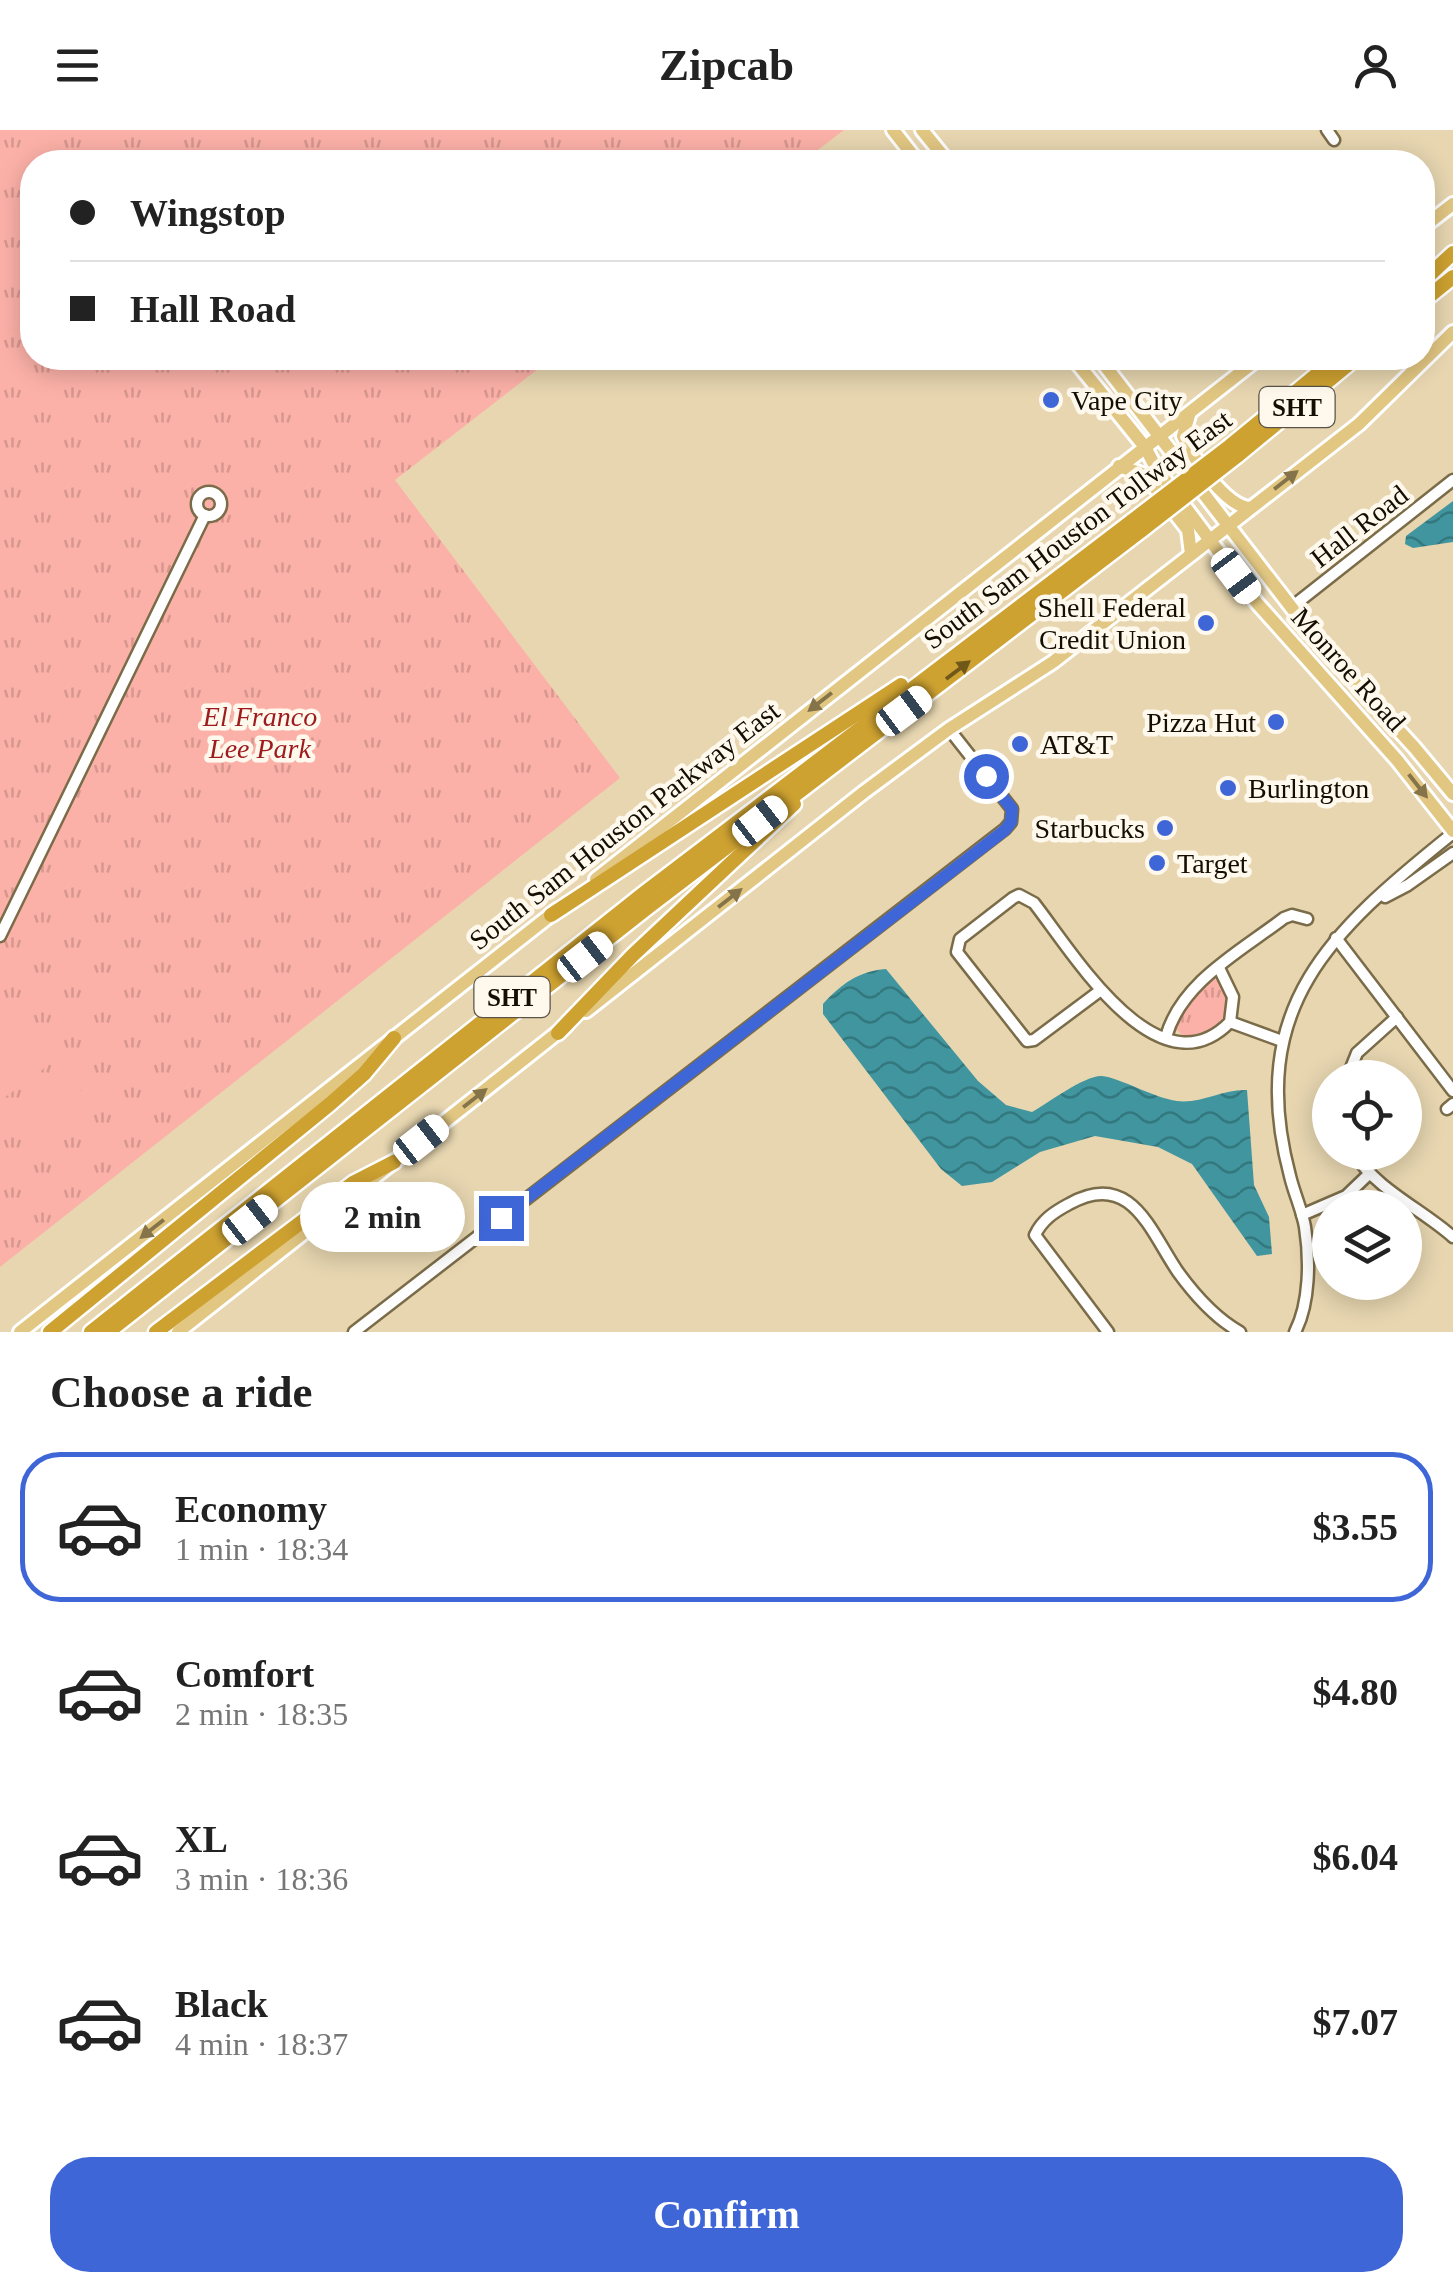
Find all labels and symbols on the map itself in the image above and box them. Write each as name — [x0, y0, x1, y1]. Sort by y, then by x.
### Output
place label: Vape City — [1071, 385, 1182, 416]
road number: SHT — [1260, 387, 1334, 427]
marker: Vape City — [1040, 389, 1062, 411]
street label: South Sam Houston Tollway East — [917, 403, 1237, 655]
one-way arrow — [1274, 470, 1299, 491]
street label: Hall Road — [1305, 479, 1414, 574]
car — [1206, 543, 1266, 609]
place label: Shell Federal Credit Union — [1037, 592, 1186, 655]
street label: Monroe Road — [1285, 601, 1412, 737]
marker: Shell Federal Credit Union — [1195, 612, 1217, 634]
one-way arrow — [945, 660, 971, 680]
car — [871, 681, 937, 741]
one-way arrow — [808, 691, 833, 712]
street label: South Sam Houston Parkway East — [463, 695, 785, 956]
park label: El Franco Lee Park — [202, 701, 317, 764]
place label: Pizza Hut — [1146, 707, 1256, 738]
marker: Pizza Hut — [1265, 711, 1287, 733]
place label: AT&T — [1040, 729, 1113, 760]
marker: AT&T — [1009, 733, 1031, 755]
route start — [964, 754, 1009, 799]
place label: Burlington — [1248, 773, 1369, 804]
one-way arrow — [1407, 774, 1428, 799]
marker: Burlington — [1217, 777, 1239, 799]
car — [727, 791, 793, 851]
place label: Starbucks — [1035, 813, 1145, 844]
marker: Starbucks — [1154, 817, 1176, 839]
place label: Target — [1177, 848, 1248, 879]
marker: Target — [1146, 852, 1168, 874]
one-way arrow — [717, 888, 743, 908]
car — [552, 927, 618, 987]
road number: SHT — [474, 977, 550, 1017]
one-way arrow — [461, 1088, 487, 1109]
car — [388, 1110, 454, 1170]
callout: 2 min — [301, 1183, 466, 1253]
car — [217, 1190, 283, 1250]
route end — [479, 1196, 524, 1241]
one-way arrow — [139, 1218, 165, 1239]

